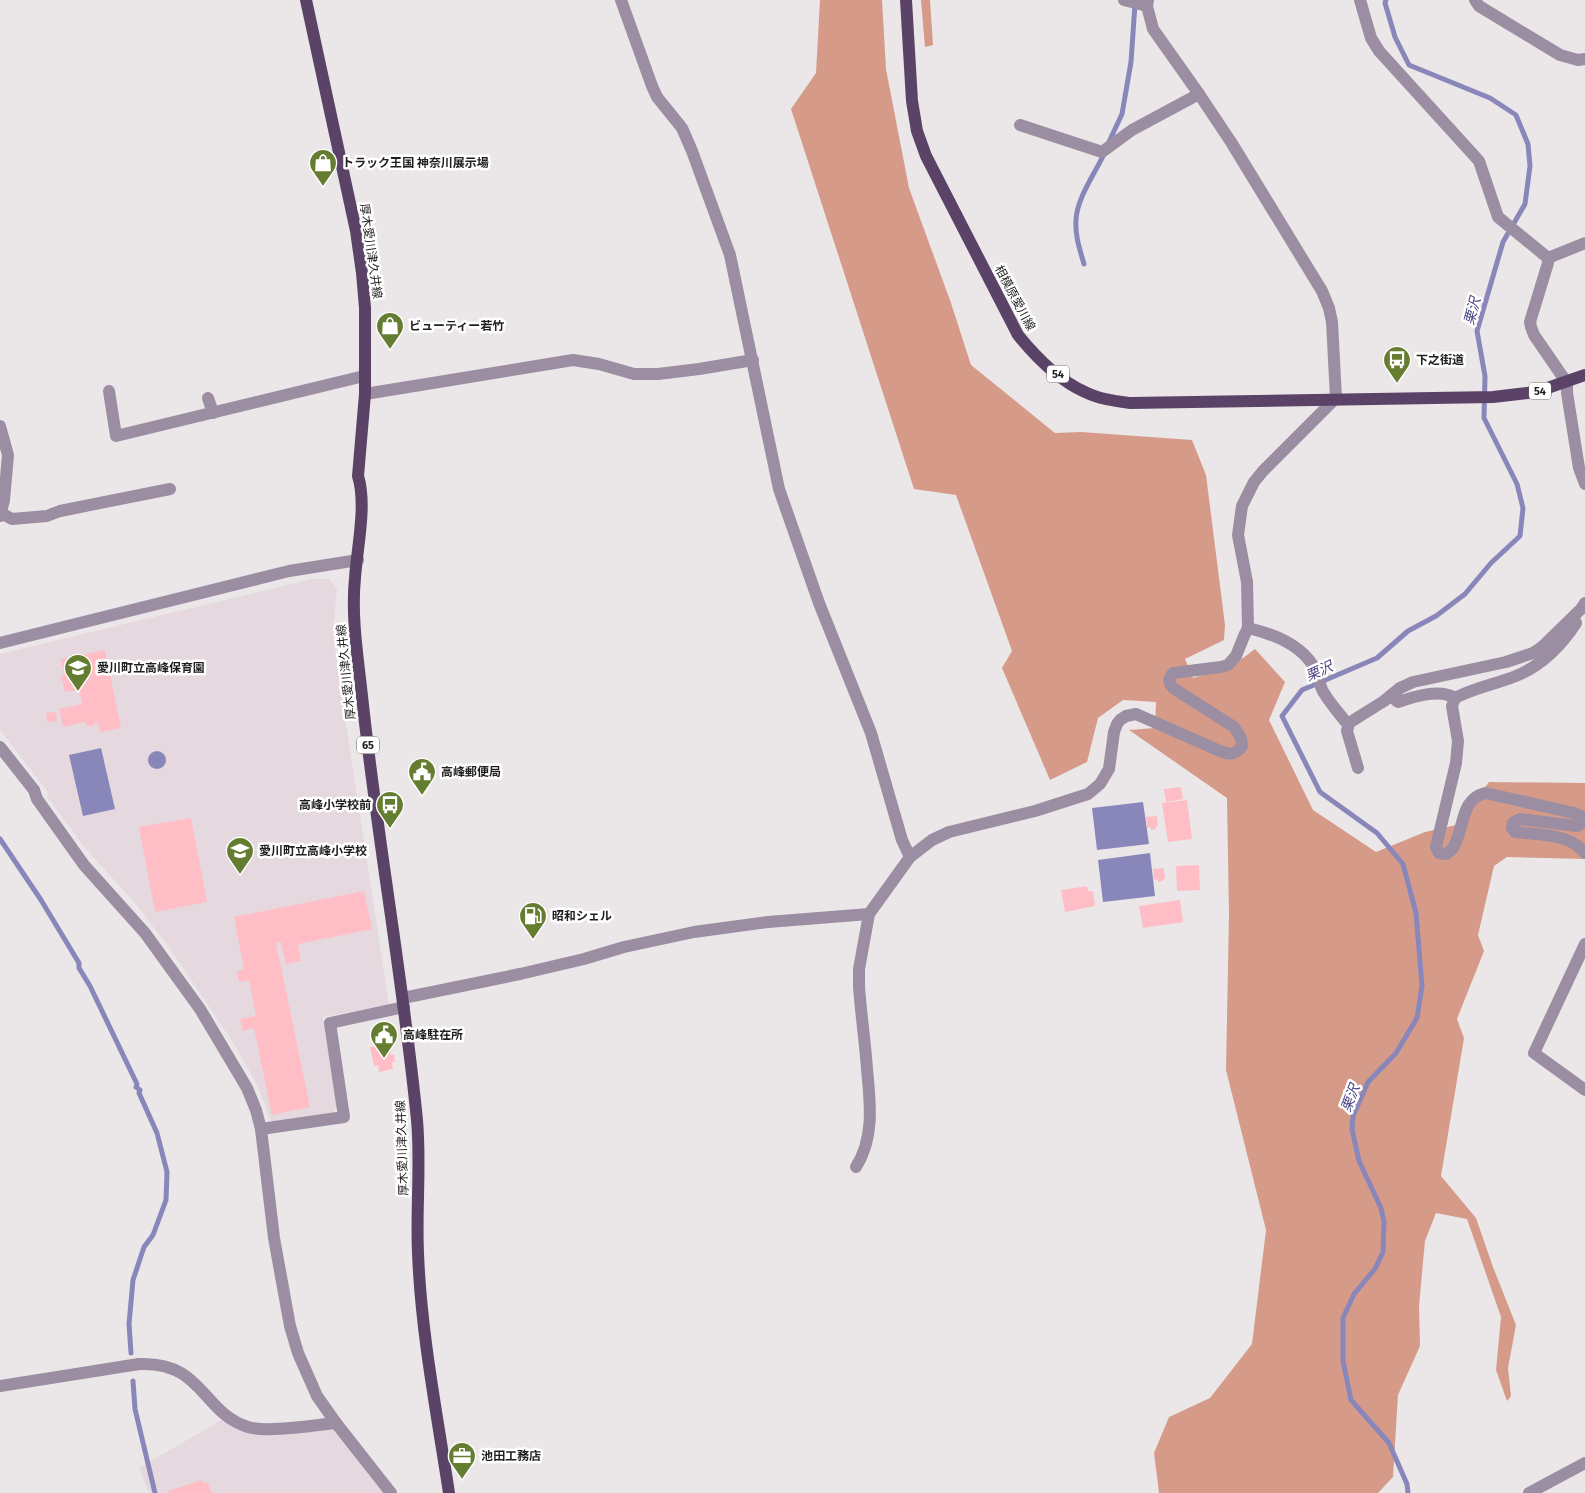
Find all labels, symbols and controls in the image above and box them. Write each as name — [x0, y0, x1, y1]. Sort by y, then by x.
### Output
shop icon: トラック王国 神奈川展示場 — [308, 148, 338, 187]
place label: トラック王国 神奈川展示場 — [342, 156, 489, 170]
street label: 厚木愛川津久井線 — [357, 202, 385, 300]
street label: 相模原愛川線 — [992, 263, 1038, 333]
water label: 栗沢 — [1461, 293, 1485, 327]
shop icon: ビューティー若竹 — [375, 311, 405, 350]
place label: ビューティー若竹 — [409, 319, 504, 333]
bus stop icon: 下之街道 — [1382, 345, 1412, 384]
place label: 下之街道 — [1416, 353, 1464, 367]
road number: 54 — [1047, 366, 1069, 382]
road number: 54 — [1529, 382, 1551, 400]
street label: 厚木愛川津久井線 — [334, 624, 358, 720]
school or university icon: 愛川町立高峰保育園 — [63, 653, 93, 692]
water label: 栗沢 — [1303, 657, 1337, 685]
place label: 愛川町立高峰保育園 — [97, 661, 205, 675]
road number: 65 — [357, 736, 379, 754]
public building icon: 高峰郵便局 — [407, 757, 437, 796]
place label: 高峰郵便局 — [441, 765, 501, 779]
bus stop icon: 高峰小学校前 — [375, 790, 405, 829]
place label: 高峰小学校前 — [299, 798, 371, 812]
school or university icon: 愛川町立高峰小学校 — [225, 836, 255, 875]
place label: 愛川町立高峰小学校 — [259, 844, 367, 858]
fuel station icon: 昭和シェル — [518, 901, 548, 940]
place label: 昭和シェル — [552, 909, 612, 923]
public building icon: 高峰駐在所 — [369, 1020, 399, 1059]
place label: 高峰駐在所 — [403, 1028, 463, 1042]
water label: 栗沢 — [1338, 1080, 1364, 1114]
street label: 厚木愛川津久井線 — [393, 1100, 411, 1196]
office icon: 池田工務店 — [447, 1441, 477, 1480]
place label: 池田工務店 — [481, 1449, 541, 1463]

